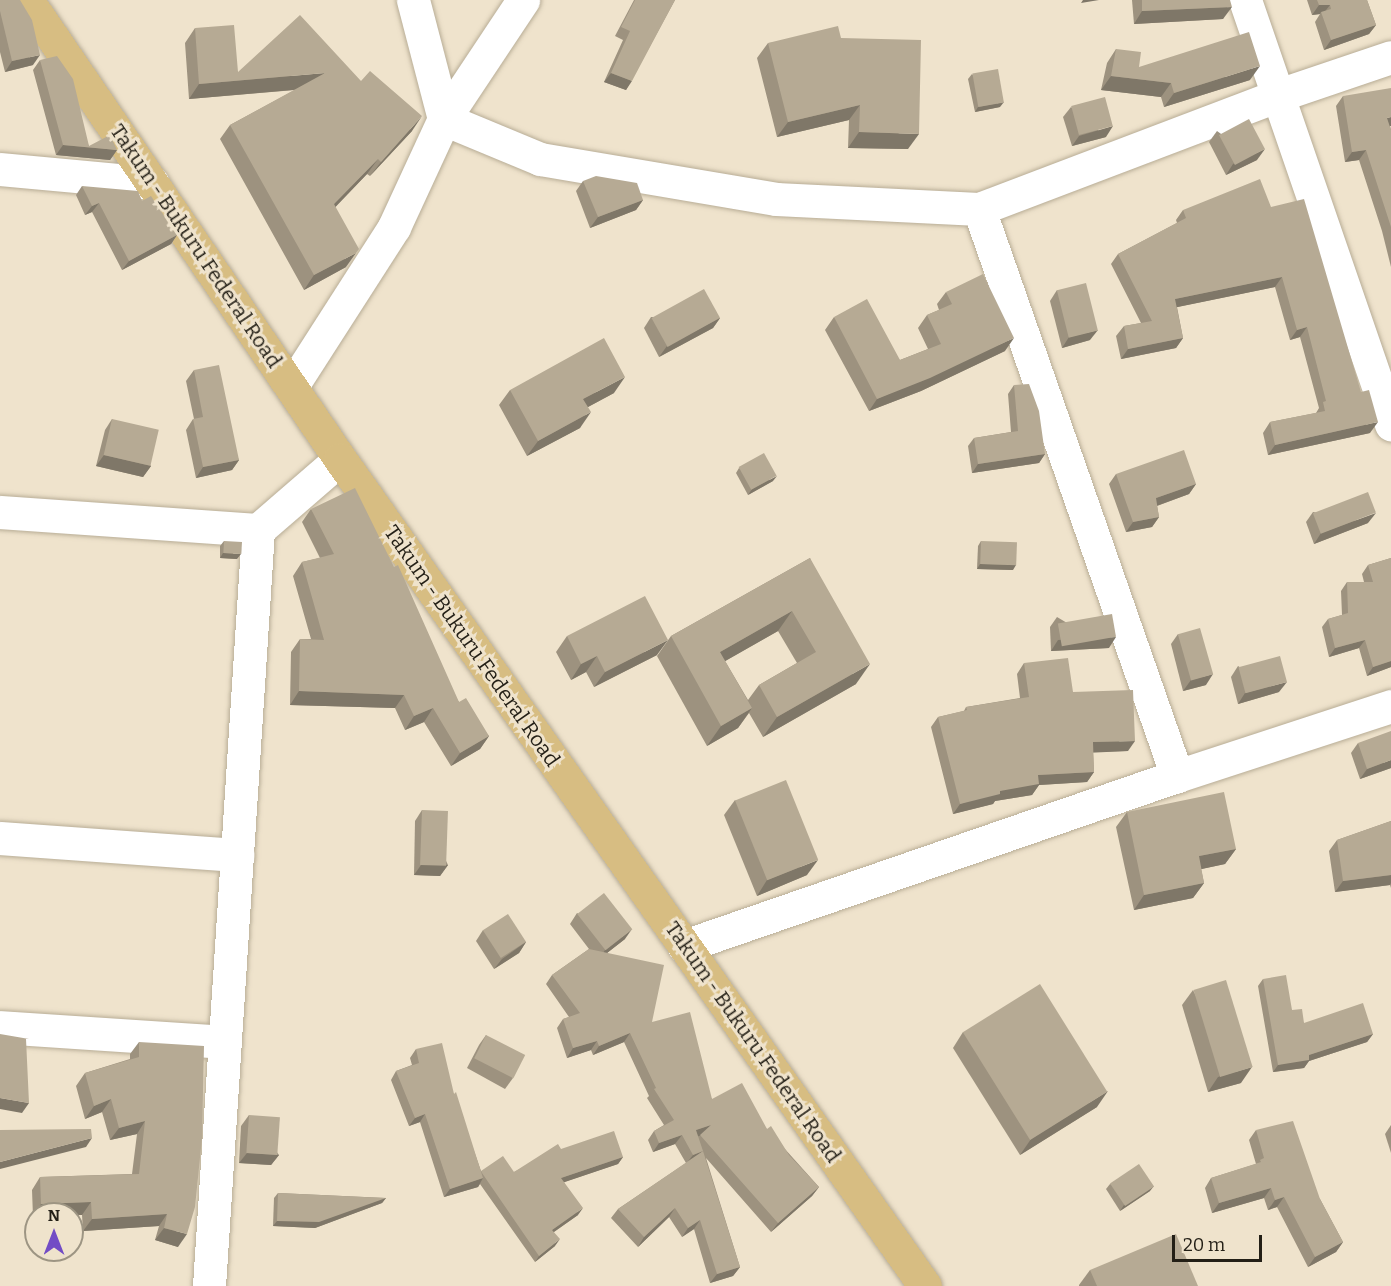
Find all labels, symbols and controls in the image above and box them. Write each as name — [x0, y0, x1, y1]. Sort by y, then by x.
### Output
street label: Takum - Bukuru Federal Road — [105, 119, 287, 373]
street label: Takum - Bukuru Federal Road — [379, 521, 565, 771]
street label: Takum - Bukuru Federal Road — [660, 917, 846, 1167]
north arrow — [24, 1202, 84, 1262]
text: N — [48, 1206, 60, 1225]
scale bar — [1175, 1223, 1265, 1261]
text: 20 m — [1183, 1234, 1225, 1256]

